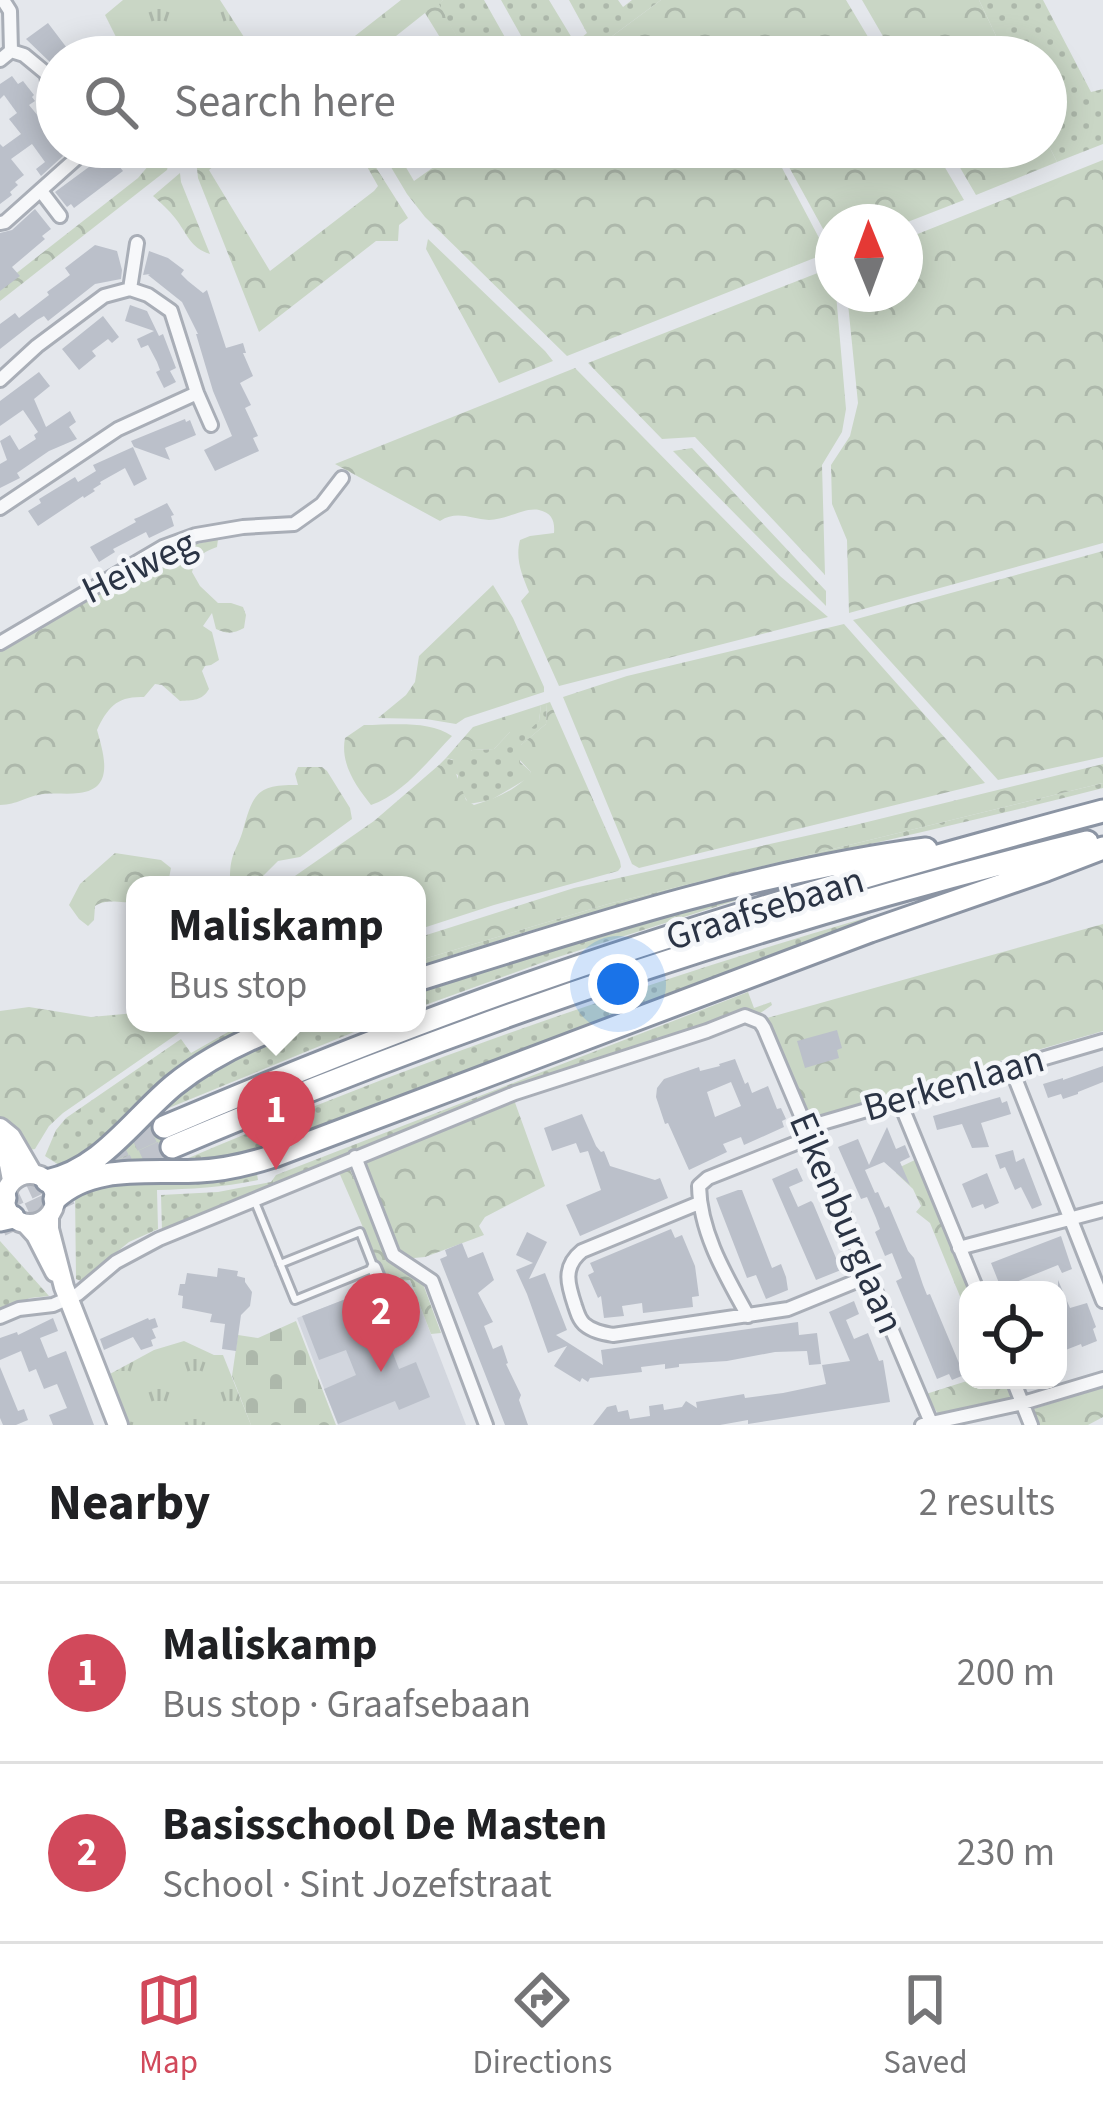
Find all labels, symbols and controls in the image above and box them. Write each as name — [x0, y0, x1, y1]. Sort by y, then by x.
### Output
search box — [36, 36, 1067, 168]
icon: search — [78, 69, 144, 135]
text: Search here — [174, 70, 396, 134]
north arrow — [815, 204, 923, 312]
street label: Heiweg — [72, 515, 206, 619]
street label: Graafsebaan — [659, 852, 871, 966]
popup — [126, 876, 426, 1032]
text: Maliskamp — [168, 894, 384, 958]
your location — [588, 954, 648, 1014]
text: Bus stop — [168, 958, 308, 1014]
street label: Berkenlaan — [857, 1031, 1051, 1137]
pin: 1 — [237, 1071, 315, 1170]
street label: Eikenburglaan — [774, 1104, 918, 1342]
pin: 2 — [342, 1273, 420, 1372]
map controls — [959, 1281, 1067, 1389]
button: locate — [959, 1281, 1067, 1389]
text: Nearby — [48, 1467, 210, 1539]
text: 2 results — [919, 1475, 1055, 1531]
text: Maliskamp — [162, 1613, 378, 1677]
text: 1 — [77, 1645, 97, 1701]
text: 200 m — [957, 1645, 1055, 1701]
text: Bus stop · Graafsebaan — [162, 1677, 531, 1733]
text: Basisschool De Masten — [162, 1793, 607, 1857]
text: 2 — [77, 1825, 97, 1881]
text: 230 m — [957, 1825, 1055, 1881]
text: School · Sint Jozefstraat — [162, 1857, 552, 1913]
tab: Map — [136, 1967, 202, 2086]
tab: Directions — [473, 1967, 612, 2086]
tab: Saved — [883, 1967, 967, 2086]

